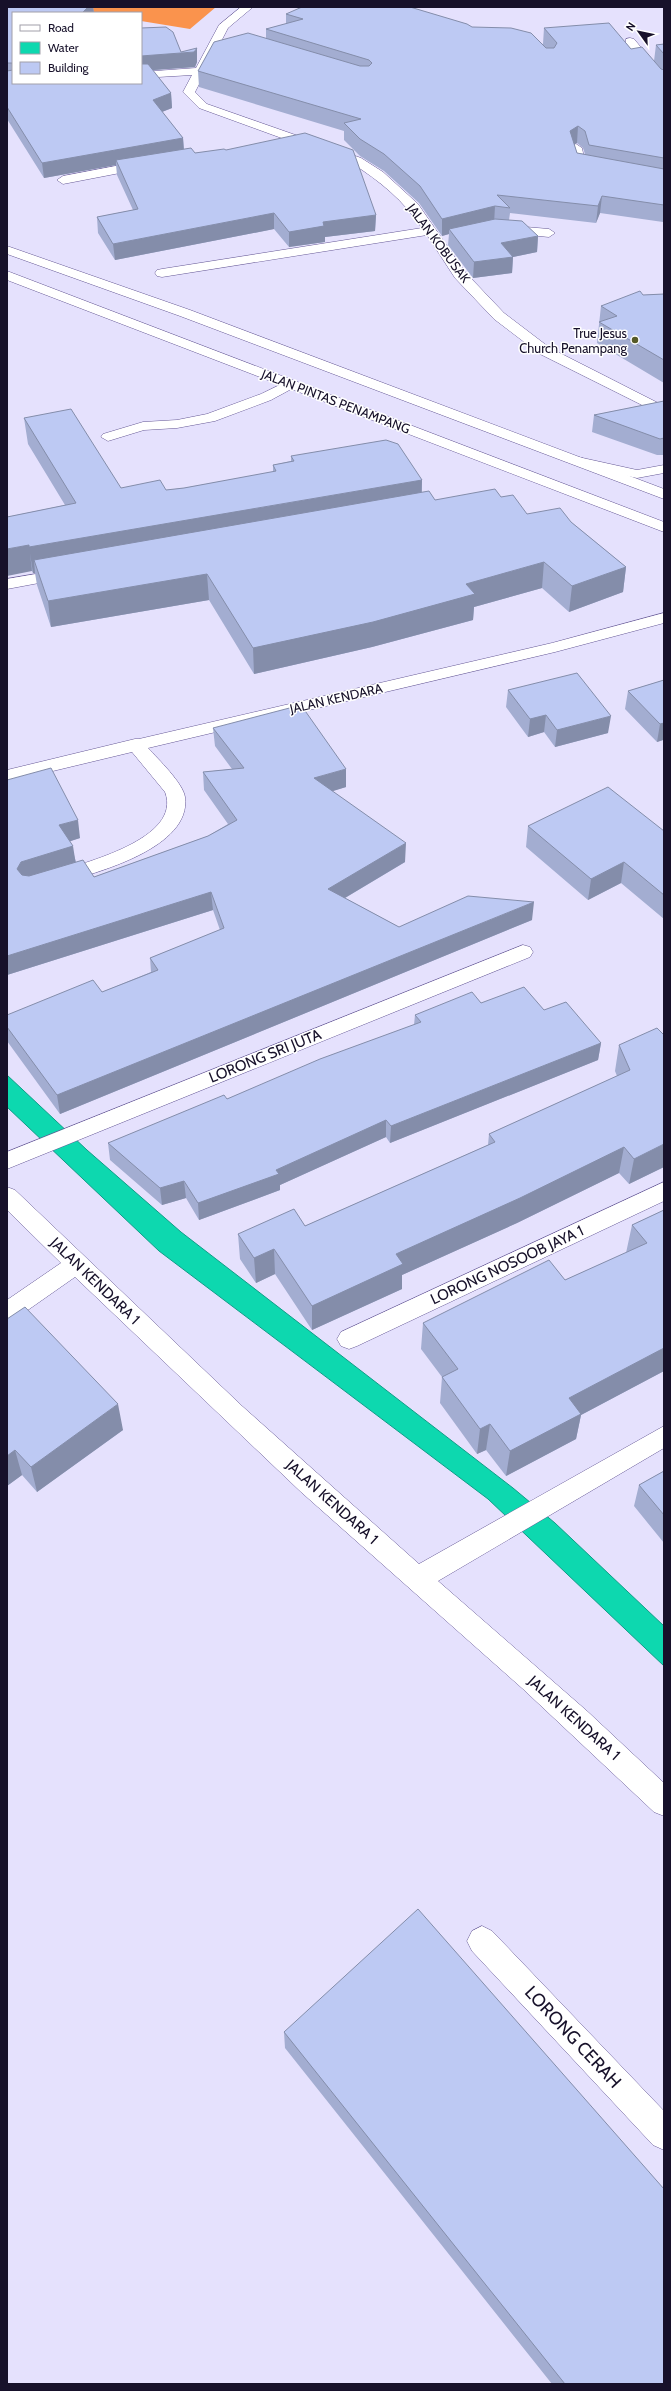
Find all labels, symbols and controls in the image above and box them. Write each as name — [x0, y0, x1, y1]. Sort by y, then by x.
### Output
legend — [12, 12, 142, 84]
north arrow — [619, 12, 659, 52]
text: N — [623, 19, 639, 34]
text: Road — [48, 20, 74, 35]
text: Water — [48, 40, 79, 55]
text: Building — [48, 60, 90, 75]
street label: JALAN KOBUSAK — [403, 199, 474, 286]
place label: True Jesus Church Penampang — [519, 325, 628, 356]
marker: True Jesus Church Penampang — [630, 335, 640, 345]
street label: JALAN PINTAS PENAMPANG — [259, 365, 413, 437]
street label: JALAN KENDARA — [287, 680, 384, 717]
street label: LORONG SRI JUTA — [206, 1025, 324, 1087]
street label: LORONG NOSOOB JAYA 1 — [428, 1222, 586, 1308]
street label: JALAN KENDARA 1 — [46, 1233, 144, 1328]
street label: JALAN KENDARA 1 — [282, 1455, 382, 1548]
street label: JALAN KENDARA 1 — [524, 1671, 624, 1764]
street label: LORONG CERAH — [520, 1981, 626, 2093]

